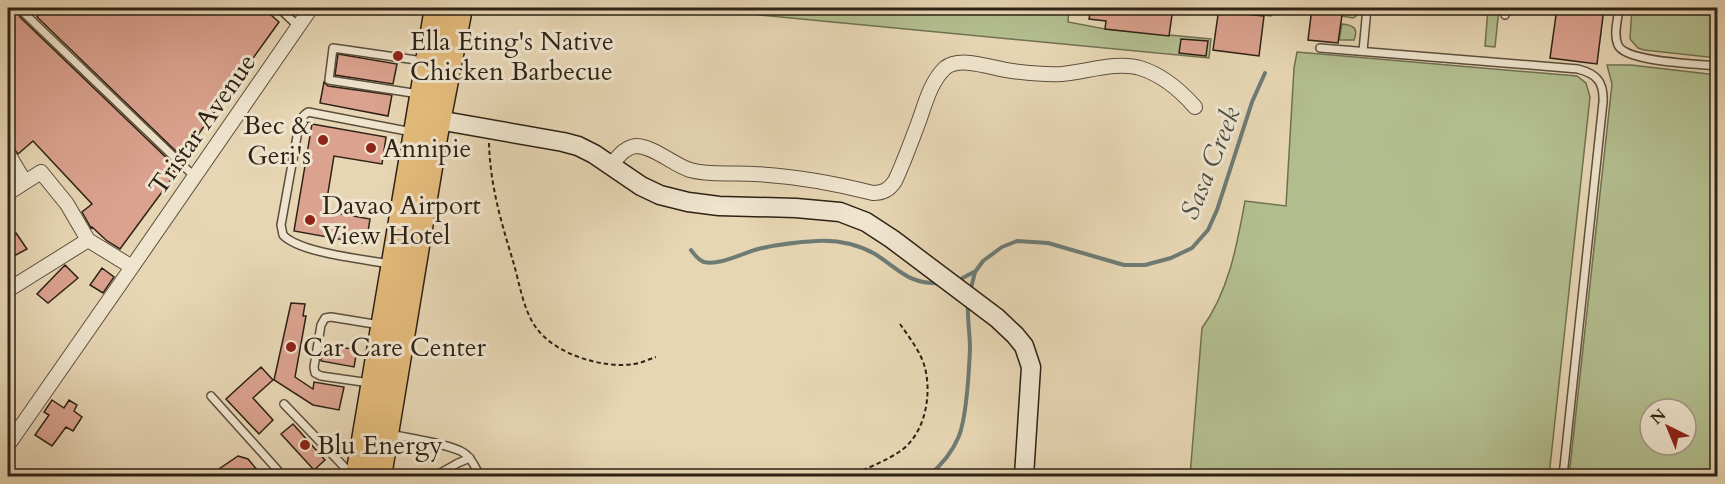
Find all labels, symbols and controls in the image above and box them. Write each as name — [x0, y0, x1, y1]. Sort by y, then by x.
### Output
place label: Ella Eting's Native Chicken Barbecue — [410, 24, 614, 89]
street label: Tristar Avenue — [141, 47, 264, 202]
marker: Ella Eting's Native Chicken Barbecue — [391, 49, 405, 63]
water label: Sasa Creek — [1171, 101, 1250, 225]
place label: Bec & Geri's — [243, 108, 311, 173]
place label: Annipie — [383, 131, 471, 166]
marker: Bec & Geri's — [316, 133, 330, 147]
marker: Annipie — [364, 141, 378, 155]
place label: Davao Airport View Hotel — [322, 188, 481, 253]
marker: Davao Airport View Hotel — [303, 213, 317, 227]
place label: Car Care Center — [303, 330, 486, 365]
marker: Car Care Center — [284, 340, 298, 354]
north arrow — [1638, 397, 1698, 457]
text: N — [1646, 404, 1671, 430]
place label: Blu Energy — [317, 428, 443, 463]
marker: Blu Energy — [298, 438, 312, 452]

